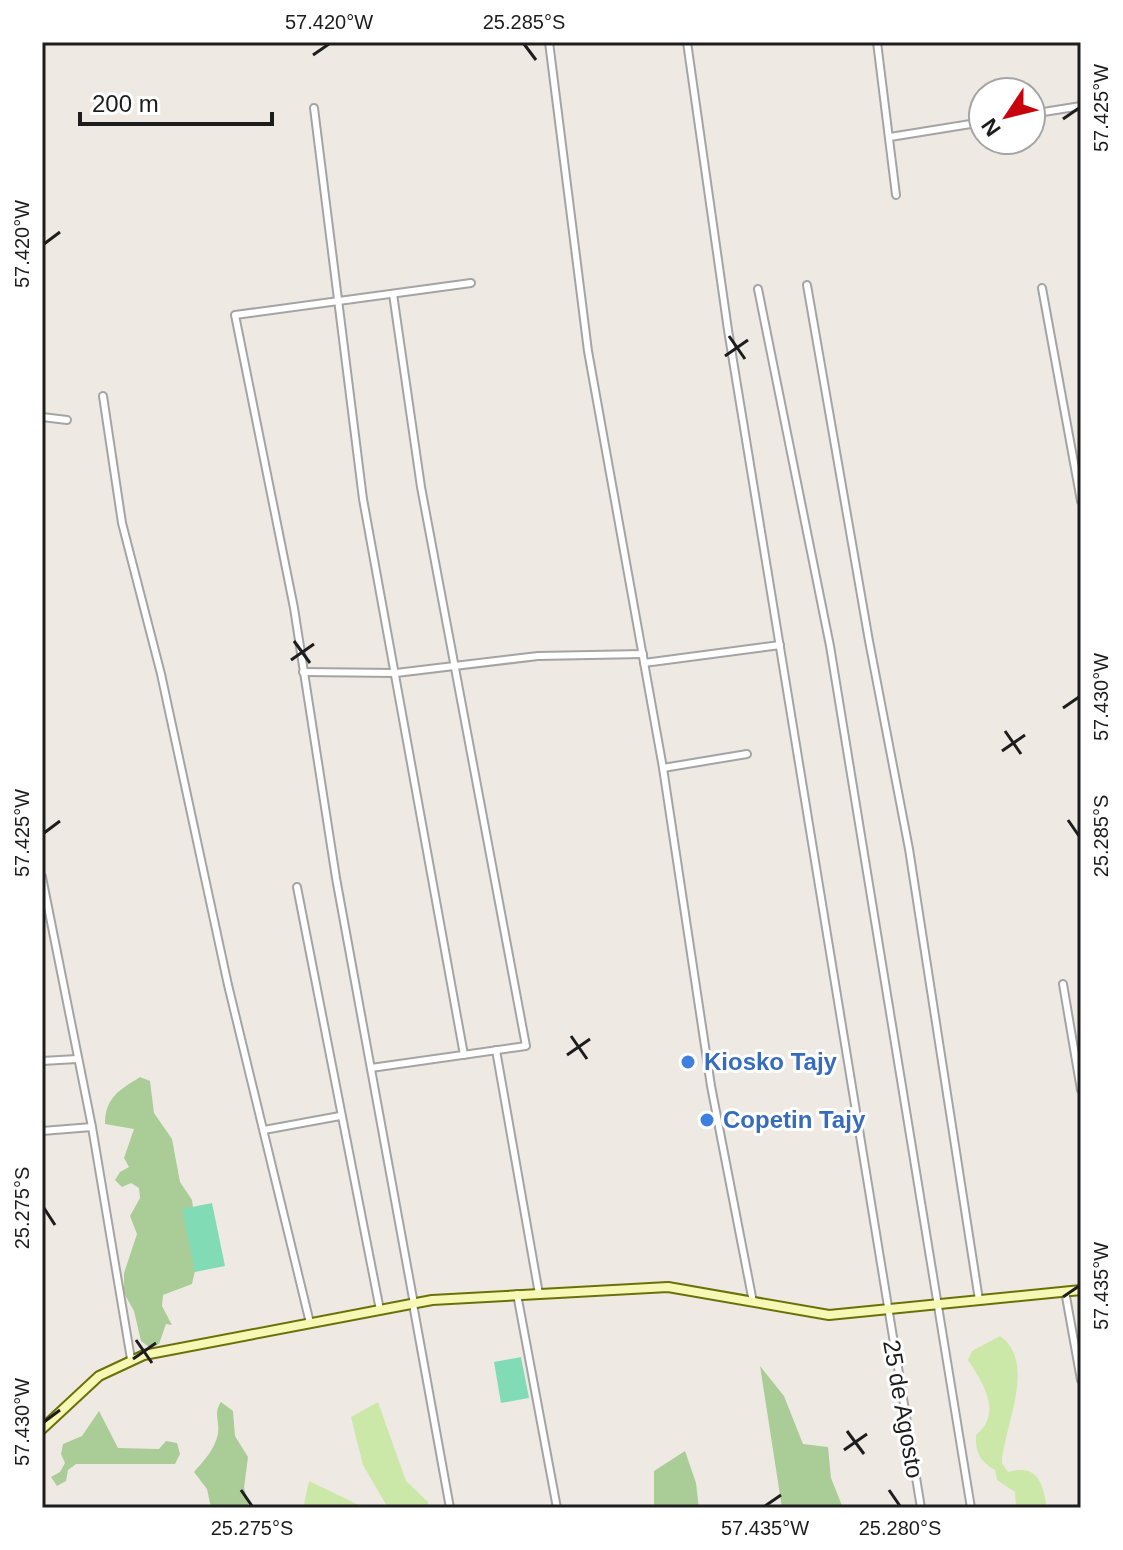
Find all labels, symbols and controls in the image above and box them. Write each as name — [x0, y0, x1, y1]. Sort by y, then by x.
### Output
text: 57.420°W — [285, 11, 373, 33]
text: 25.285°S — [483, 11, 565, 33]
text: 57.425°W — [1090, 64, 1112, 152]
scale bar — [80, 76, 272, 126]
north arrow — [967, 76, 1047, 156]
text: 200 m — [92, 90, 159, 117]
text: N — [976, 114, 1006, 141]
text: 57.420°W — [11, 200, 33, 288]
text: 57.430°W — [1090, 653, 1112, 741]
text: 57.425°W — [11, 789, 33, 877]
text: 25.285°S — [1090, 795, 1112, 877]
place label: Kiosko Tajy — [704, 1048, 838, 1075]
marker: Kiosko Tajy — [679, 1053, 697, 1071]
place label: Copetin Tajy — [723, 1106, 866, 1133]
marker: Copetin Tajy — [698, 1111, 716, 1129]
text: 25.275°S — [11, 1167, 33, 1249]
text: 57.435°W — [1090, 1242, 1112, 1330]
street label: 25 de Agosto — [878, 1338, 929, 1480]
text: 57.430°W — [11, 1378, 33, 1466]
text: 25.275°S — [211, 1517, 293, 1539]
text: 57.435°W — [721, 1517, 809, 1539]
text: 25.280°S — [859, 1517, 941, 1539]

